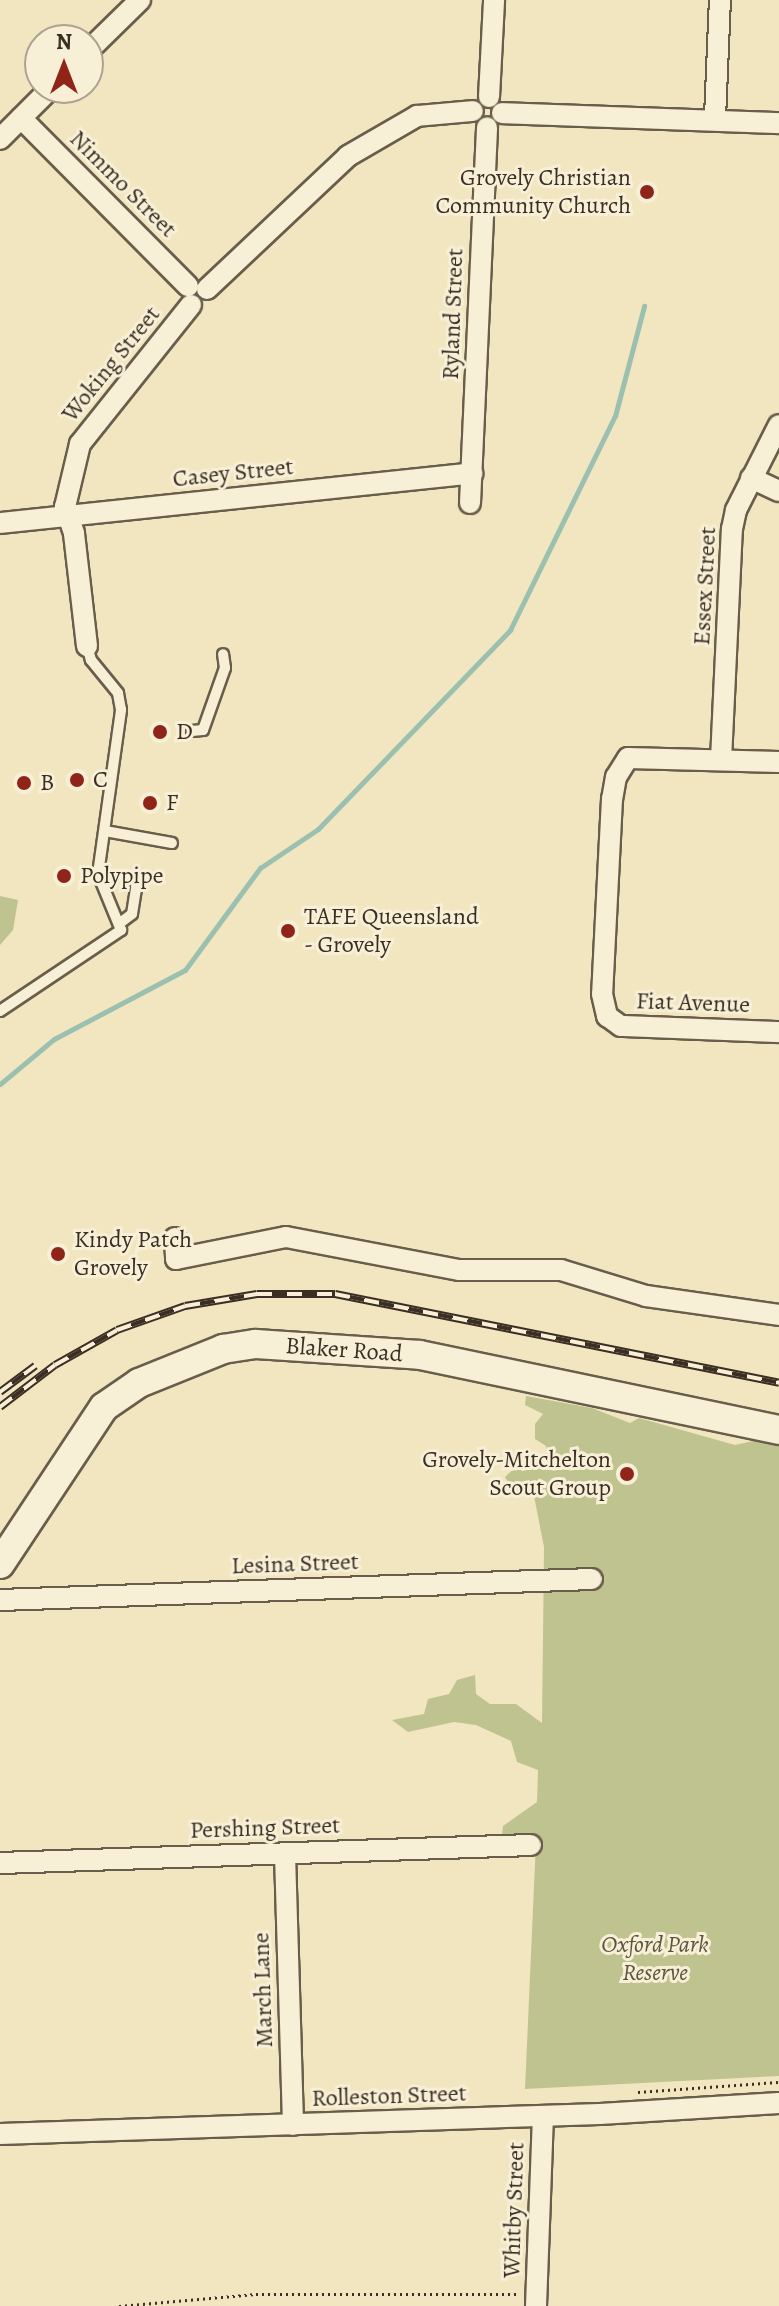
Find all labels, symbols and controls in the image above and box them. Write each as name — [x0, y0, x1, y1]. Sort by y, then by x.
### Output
north arrow — [24, 24, 104, 104]
text: N — [56, 27, 72, 57]
street label: Nimmo Street — [64, 125, 182, 243]
place label: Grovely Christian Community Church — [436, 164, 631, 220]
marker: Grovely Christian Community Church — [638, 183, 656, 201]
street label: Ryland Street — [436, 248, 470, 380]
street label: Woking Street — [56, 300, 166, 428]
street label: Casey Street — [171, 452, 295, 494]
street label: Essex Street — [688, 526, 722, 646]
place label: D — [176, 718, 193, 746]
marker: D — [151, 723, 169, 741]
place label: C — [93, 766, 108, 794]
place label: B — [40, 769, 54, 797]
marker: C — [68, 771, 86, 789]
marker: B — [15, 774, 33, 792]
place label: F — [166, 789, 178, 817]
marker: F — [141, 794, 159, 812]
place label: Polypipe — [80, 862, 164, 890]
marker: Polypipe — [55, 867, 73, 885]
place label: TAFE Queensland - Grovely — [304, 903, 479, 959]
marker: TAFE Queensland - Grovely — [279, 922, 297, 940]
street label: Fiat Avenue — [636, 987, 750, 1019]
place label: Kindy Patch Grovely — [74, 1226, 192, 1282]
marker: Kindy Patch Grovely — [49, 1245, 67, 1263]
street label: Blaker Road — [284, 1332, 404, 1368]
place label: Grovely-Mitchelton Scout Group — [422, 1446, 611, 1502]
marker: Grovely-Mitchelton Scout Group — [618, 1465, 636, 1483]
street label: Lesina Street — [231, 1547, 359, 1581]
street label: Pershing Street — [189, 1811, 341, 1845]
park label: Oxford Park Reserve — [601, 1931, 709, 1987]
street label: March Lane — [247, 1932, 279, 2048]
street label: Rolleston Street — [311, 2079, 467, 2113]
street label: Whitby Street — [497, 2142, 531, 2278]

